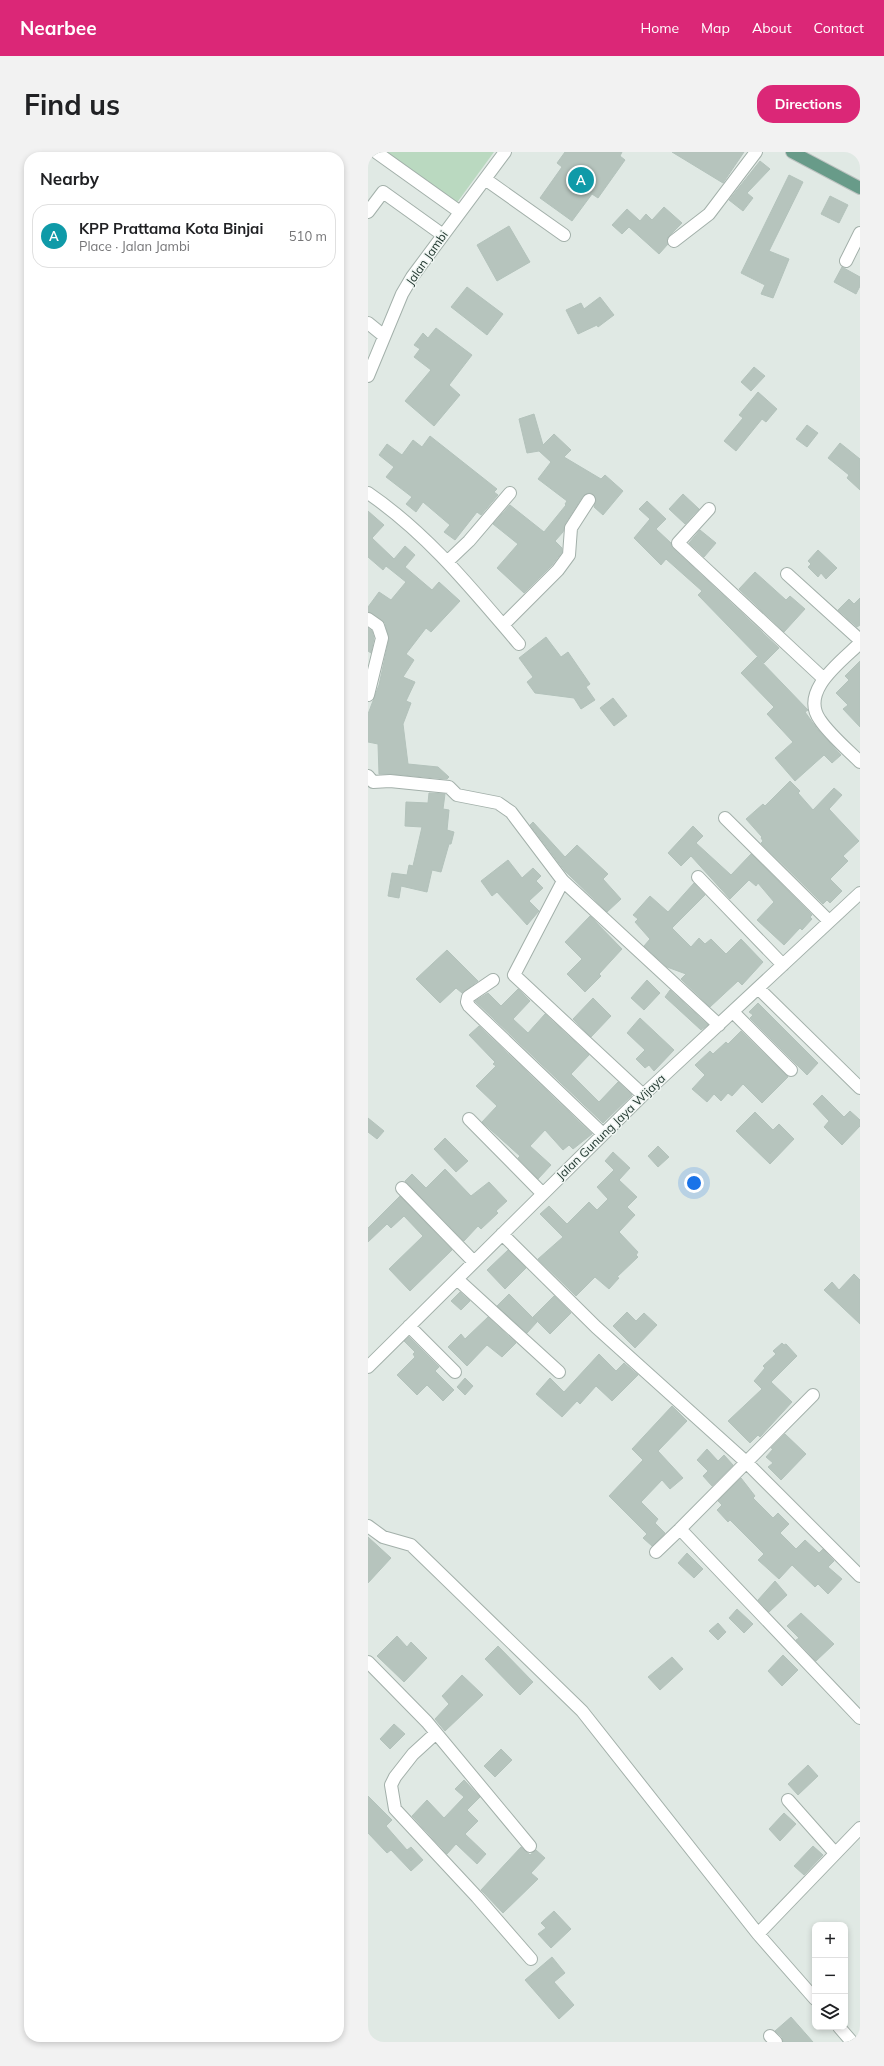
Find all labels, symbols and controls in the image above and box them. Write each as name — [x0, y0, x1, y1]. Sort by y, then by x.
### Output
text: Nearbee — [20, 16, 97, 40]
text: Home — [640, 19, 679, 37]
text: Map — [701, 19, 730, 37]
text: About — [752, 19, 792, 37]
text: Contact — [814, 19, 864, 37]
button: Directions — [757, 85, 860, 123]
text: Find us — [24, 87, 120, 122]
pin: A — [568, 165, 594, 195]
text: Nearby — [40, 168, 99, 189]
text: KPP Prattama Kota Binjai — [79, 219, 263, 238]
street label: Jalan Jambi — [402, 227, 451, 288]
text: A — [49, 228, 59, 244]
text: 510 m — [289, 228, 327, 244]
text: Place · Jalan Jambi — [79, 238, 190, 254]
street label: Jalan Gunung Jaya Wijaya — [553, 1071, 668, 1183]
your location — [684, 1173, 704, 1193]
map controls — [812, 1922, 848, 2030]
button: + — [812, 1922, 848, 1958]
button: − — [812, 1958, 848, 1994]
button: layers — [812, 1994, 848, 2030]

